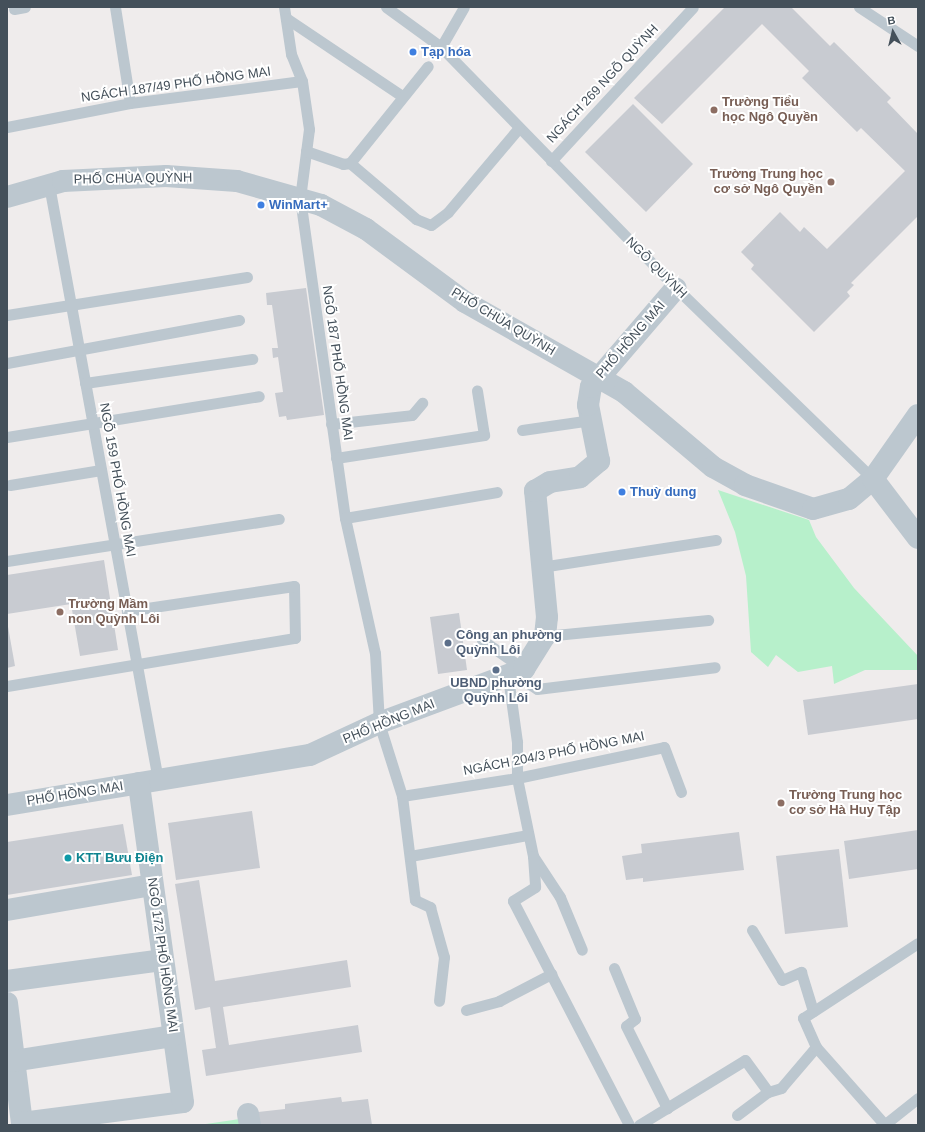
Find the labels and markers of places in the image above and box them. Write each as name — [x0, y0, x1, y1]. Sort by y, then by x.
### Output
place label: Tạp hóa — [421, 44, 471, 60]
marker: Tạp hóa — [408, 47, 418, 57]
place label: Trường Tiểu học Ngô Quyền — [722, 95, 818, 126]
marker: Trường Tiểu học Ngô Quyền — [709, 105, 719, 115]
place label: Trường Trung học cơ sở Ngô Quyền — [710, 167, 823, 198]
marker: Trường Trung học cơ sở Ngô Quyền — [826, 177, 836, 187]
place label: WinMart+ — [269, 197, 328, 213]
marker: WinMart+ — [256, 200, 266, 210]
place label: Thuỳ dung — [630, 484, 696, 500]
marker: Thuỳ dung — [617, 487, 627, 497]
place label: Trường Mầm non Quỳnh Lôi — [68, 597, 160, 628]
marker: Trường Mầm non Quỳnh Lôi — [55, 607, 65, 617]
place label: Công an phường Quỳnh Lôi — [456, 628, 562, 659]
marker: Công an phường Quỳnh Lôi — [443, 638, 453, 648]
marker: UBND phường Quỳnh Lôi — [491, 665, 501, 675]
place label: UBND phường Quỳnh Lôi — [450, 676, 542, 707]
place label: Trường Trung học cơ sở Hà Huy Tập — [789, 788, 902, 819]
marker: Trường Trung học cơ sở Hà Huy Tập — [776, 798, 786, 808]
place label: KTT Bưu Điện — [76, 850, 163, 866]
marker: KTT Bưu Điện — [63, 853, 73, 863]

